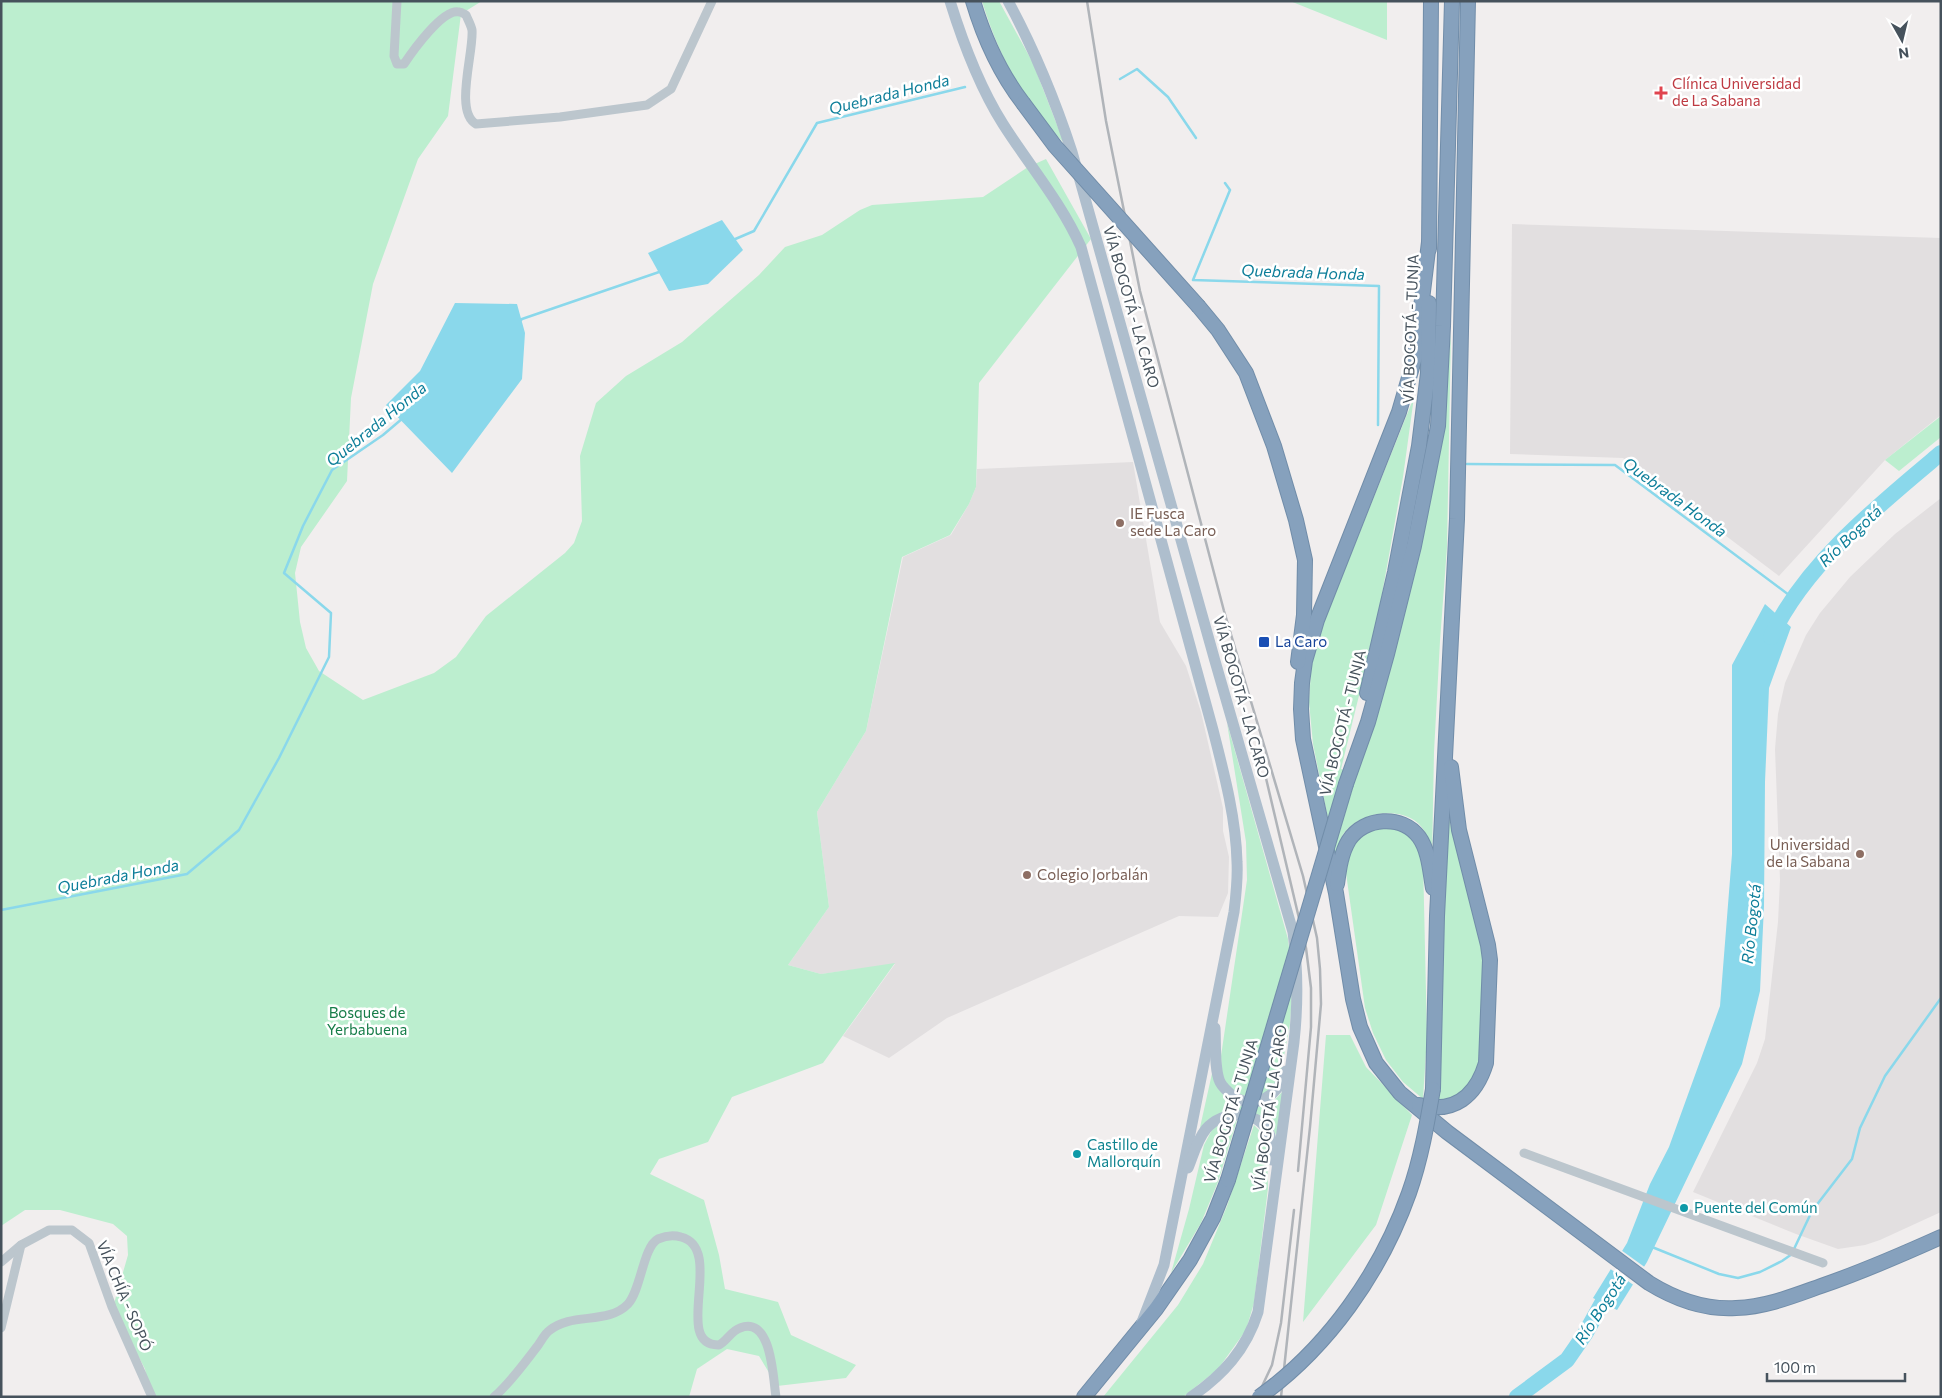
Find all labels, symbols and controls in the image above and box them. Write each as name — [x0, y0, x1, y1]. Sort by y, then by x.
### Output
north arrow — [1877, 15, 1927, 65]
text: N — [1897, 44, 1910, 63]
water label: Quebrada Honda — [827, 69, 951, 118]
place label: Clínica Universidad de La Sabana — [1672, 74, 1801, 109]
marker: Clínica Universidad de La Sabana — [1654, 86, 1668, 100]
street label: VÍA BOGOTÁ - LA CARO — [1100, 223, 1165, 390]
street label: VÍA BOGOTÁ - TUNJA — [1397, 254, 1422, 404]
water label: Quebrada Honda — [1241, 260, 1365, 283]
water label: Quebrada Honda — [322, 377, 430, 470]
water label: Quebrada Honda — [1620, 453, 1731, 541]
water label: Río Bogotá — [1814, 501, 1886, 570]
place label: IE Fusca sede La Caro — [1130, 504, 1216, 539]
marker: IE Fusca sede La Caro — [1114, 517, 1126, 529]
street label: VÍA BOGOTÁ - LA CARO — [1210, 613, 1275, 780]
place label: La Caro — [1275, 632, 1327, 650]
marker: La Caro — [1257, 635, 1271, 649]
street label: VÍA BOGOTÁ - TUNJA — [1314, 648, 1369, 798]
place label: Universidad de la Sabana — [1766, 835, 1850, 870]
marker: Universidad de la Sabana — [1854, 848, 1866, 860]
water label: Quebrada Honda — [55, 854, 180, 897]
place label: Colegio Jorbalán — [1037, 865, 1148, 883]
marker: Colegio Jorbalán — [1021, 869, 1033, 881]
water label: Río Bogotá — [1737, 882, 1764, 965]
park label: Bosques de Yerbabuena — [327, 1003, 407, 1038]
street label: VÍA BOGOTÁ - LA CARO — [1247, 1023, 1290, 1192]
street label: VÍA BOGOTÁ - TUNJA — [1199, 1036, 1261, 1185]
place label: Castillo de Mallorquín — [1087, 1135, 1161, 1170]
marker: Castillo de Mallorquín — [1071, 1148, 1083, 1160]
place label: Puente del Común — [1694, 1198, 1818, 1216]
marker: Puente del Común — [1678, 1202, 1690, 1214]
street label: VÍA CHÍA - SOPÓ — [93, 1237, 157, 1354]
water label: Río Bogotá — [1570, 1269, 1630, 1347]
scale bar — [1767, 1350, 1904, 1382]
text: 100 m — [1774, 1358, 1816, 1376]

